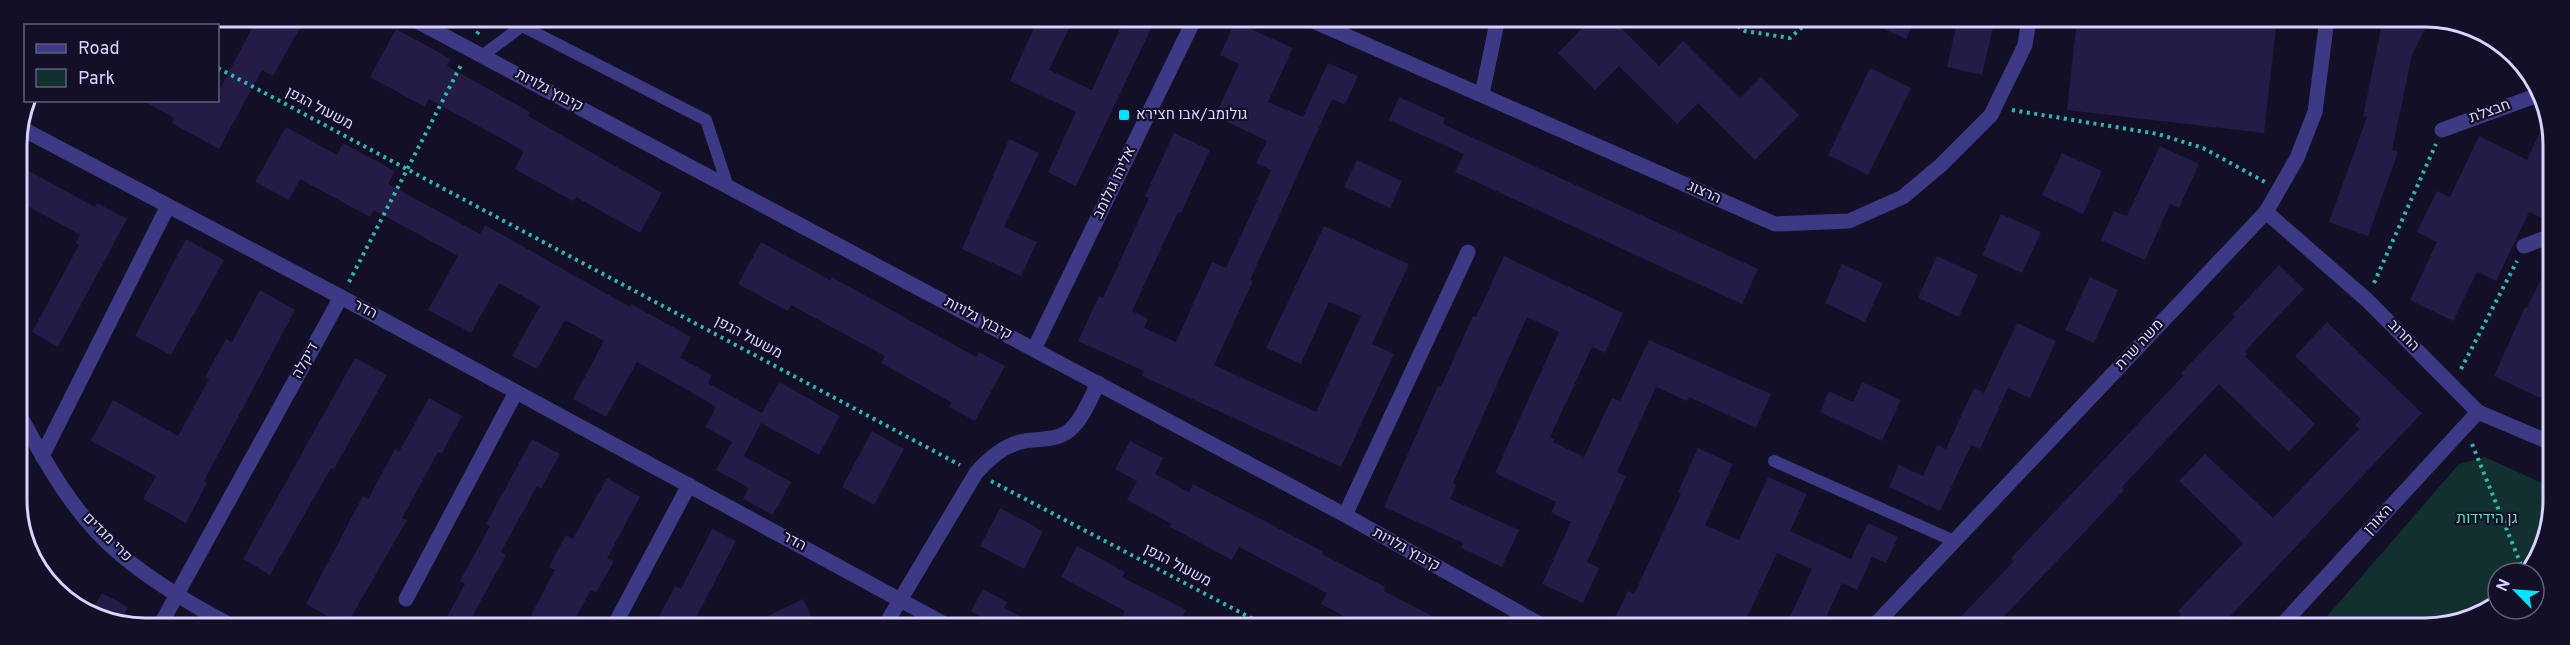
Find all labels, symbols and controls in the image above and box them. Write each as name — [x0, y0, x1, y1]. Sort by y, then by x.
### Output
legend — [24, 24, 219, 102]
text: Road — [78, 38, 120, 61]
street label: קיבוץ גלויות — [512, 65, 586, 117]
text: Park — [78, 68, 115, 91]
street label: משעול הגפן — [282, 83, 356, 135]
street label: חבצלת — [2467, 96, 2513, 128]
place label: גולומב/אבו חצירא — [1136, 106, 1248, 125]
marker: גולומב/אבו חצירא — [1117, 108, 1131, 122]
street label: אליהו גולומב — [1089, 144, 1141, 222]
street label: הרצוג — [1684, 177, 1724, 209]
street label: קיבוץ גלויות — [941, 293, 1015, 345]
street label: הדר — [350, 296, 380, 324]
street label: משעול הגפן — [711, 312, 785, 364]
street label: משה שרת — [2112, 316, 2168, 374]
street label: החרוב — [2383, 316, 2423, 356]
street label: דיקלה — [288, 340, 324, 382]
street label: האורן — [2360, 501, 2398, 539]
street label: פרי מגדים — [78, 509, 136, 567]
park label: גן הידידות — [2457, 510, 2518, 529]
street label: קיבוץ גלויות — [1369, 524, 1443, 576]
street label: הדר — [779, 528, 809, 556]
street label: משעול הגפן — [1140, 540, 1214, 592]
north arrow — [2486, 561, 2546, 621]
text: N — [2493, 576, 2516, 595]

